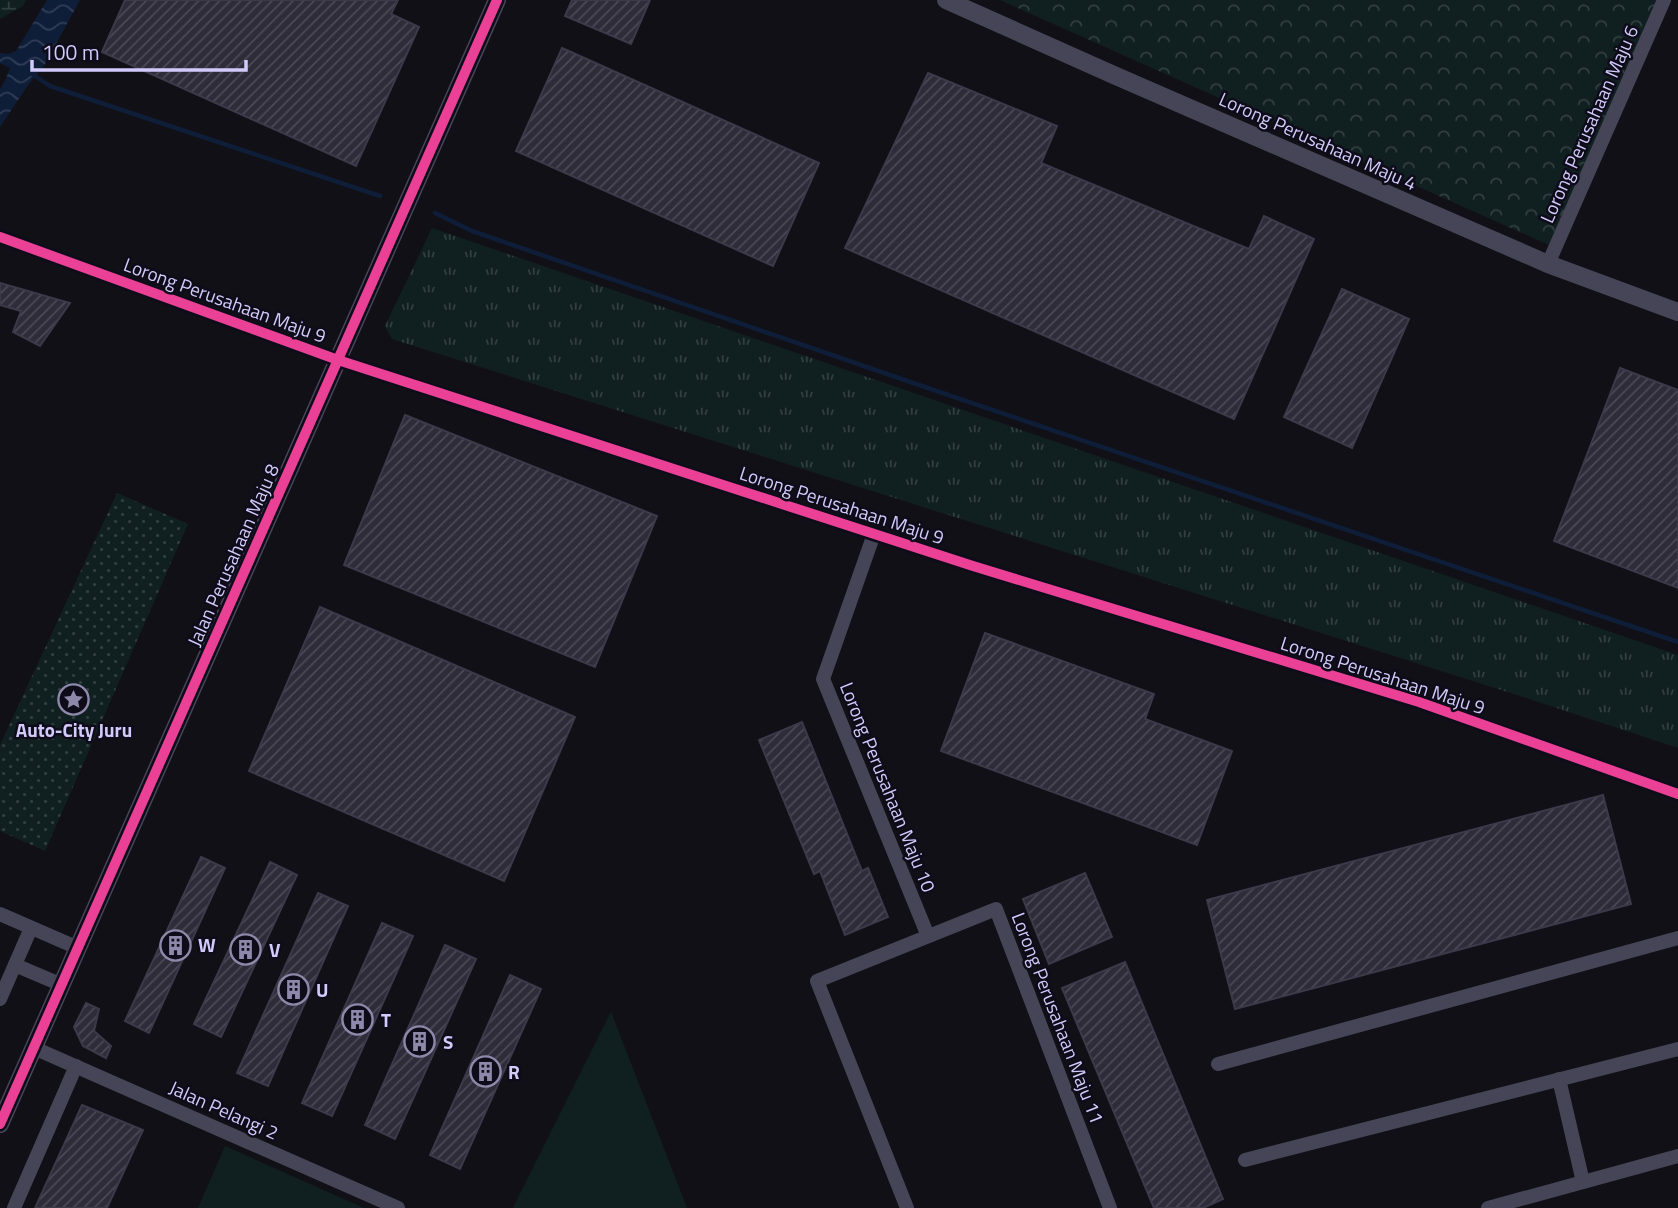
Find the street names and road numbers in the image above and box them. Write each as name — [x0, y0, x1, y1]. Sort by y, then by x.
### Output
street label: Lorong Perusahaan Maju 6 — [1532, 20, 1645, 227]
street label: Lorong Perusahaan Maju 4 — [1215, 84, 1422, 197]
street label: Lorong Perusahaan Maju 9 — [120, 249, 330, 350]
street label: Jalan Perusahaan Maju 8 — [179, 458, 286, 651]
street label: Lorong Perusahaan Maju 9 — [736, 458, 948, 551]
street label: Lorong Perusahaan Maju 9 — [1277, 628, 1489, 721]
street label: Lorong Perusahaan Maju 10 — [833, 677, 944, 896]
street label: Lorong Perusahaan Maju 11 — [1005, 908, 1112, 1128]
street label: Jalan Pelangi 2 — [165, 1073, 284, 1147]

